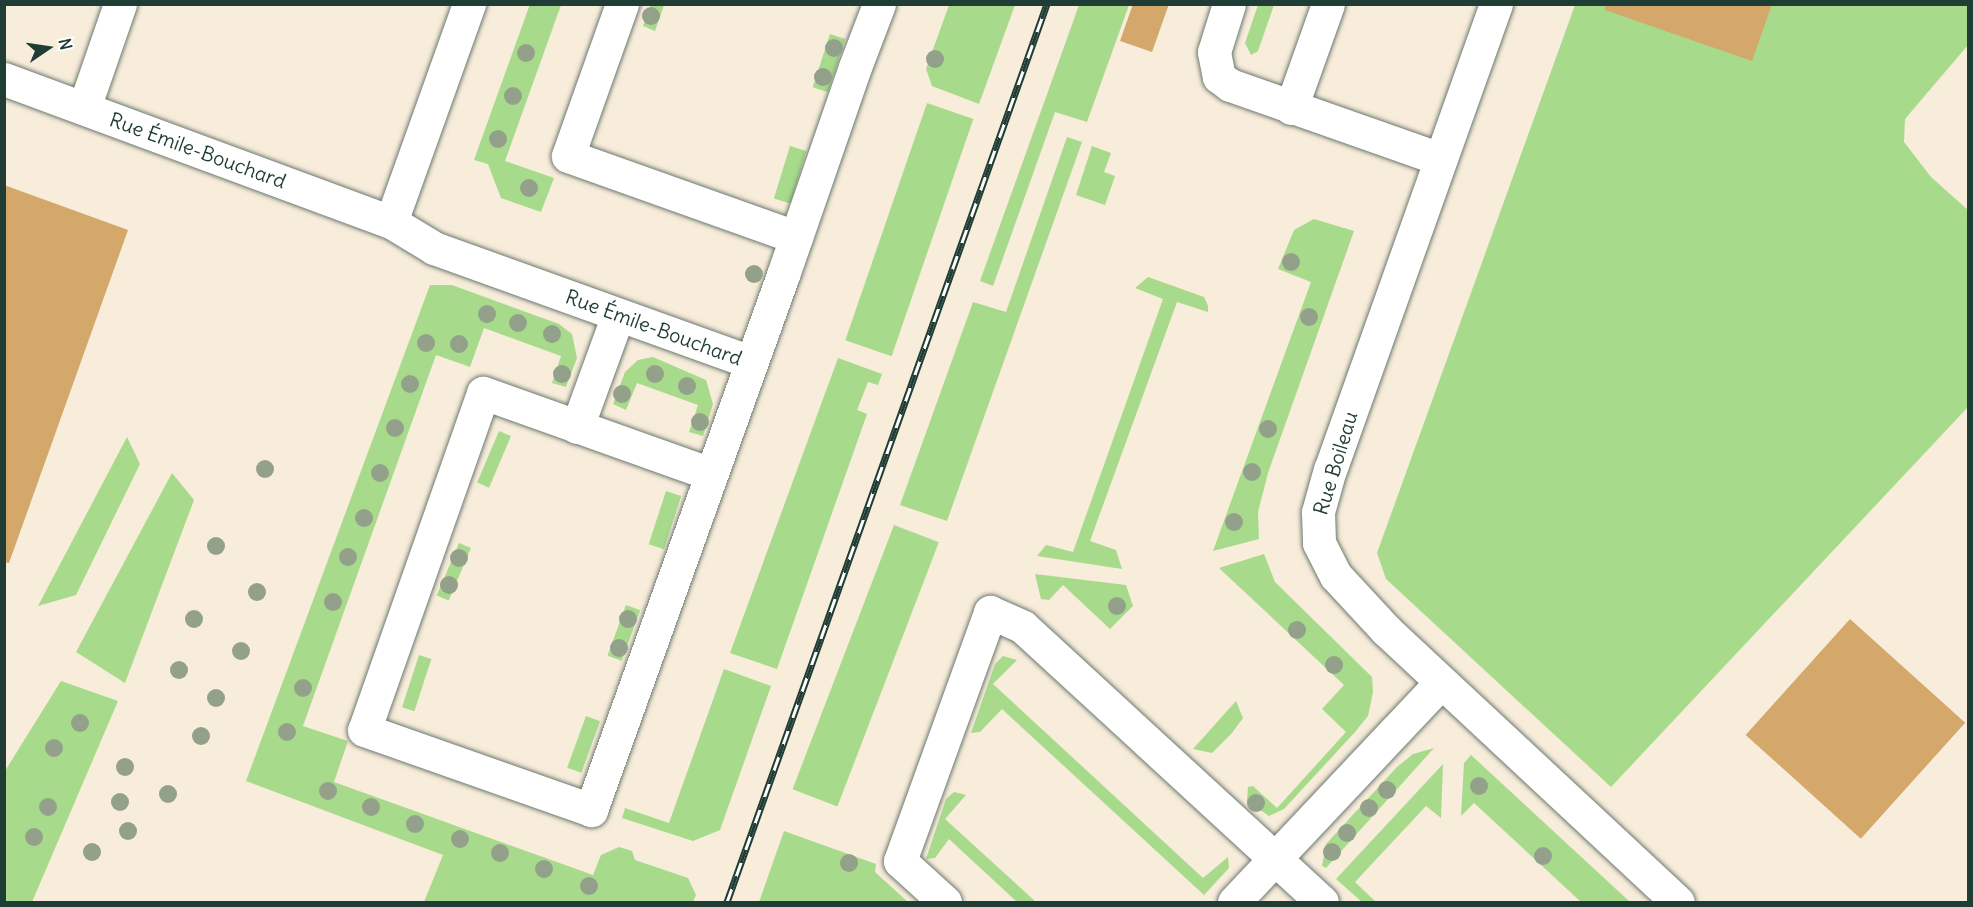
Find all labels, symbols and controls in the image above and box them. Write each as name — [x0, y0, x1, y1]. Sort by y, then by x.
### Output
north arrow — [18, 18, 78, 78]
text: N — [55, 36, 77, 52]
street label: Rue Émile-Bouchard — [107, 107, 289, 193]
street label: Rue Émile-Bouchard — [563, 284, 745, 370]
street label: Rue Boileau — [1308, 408, 1362, 518]

